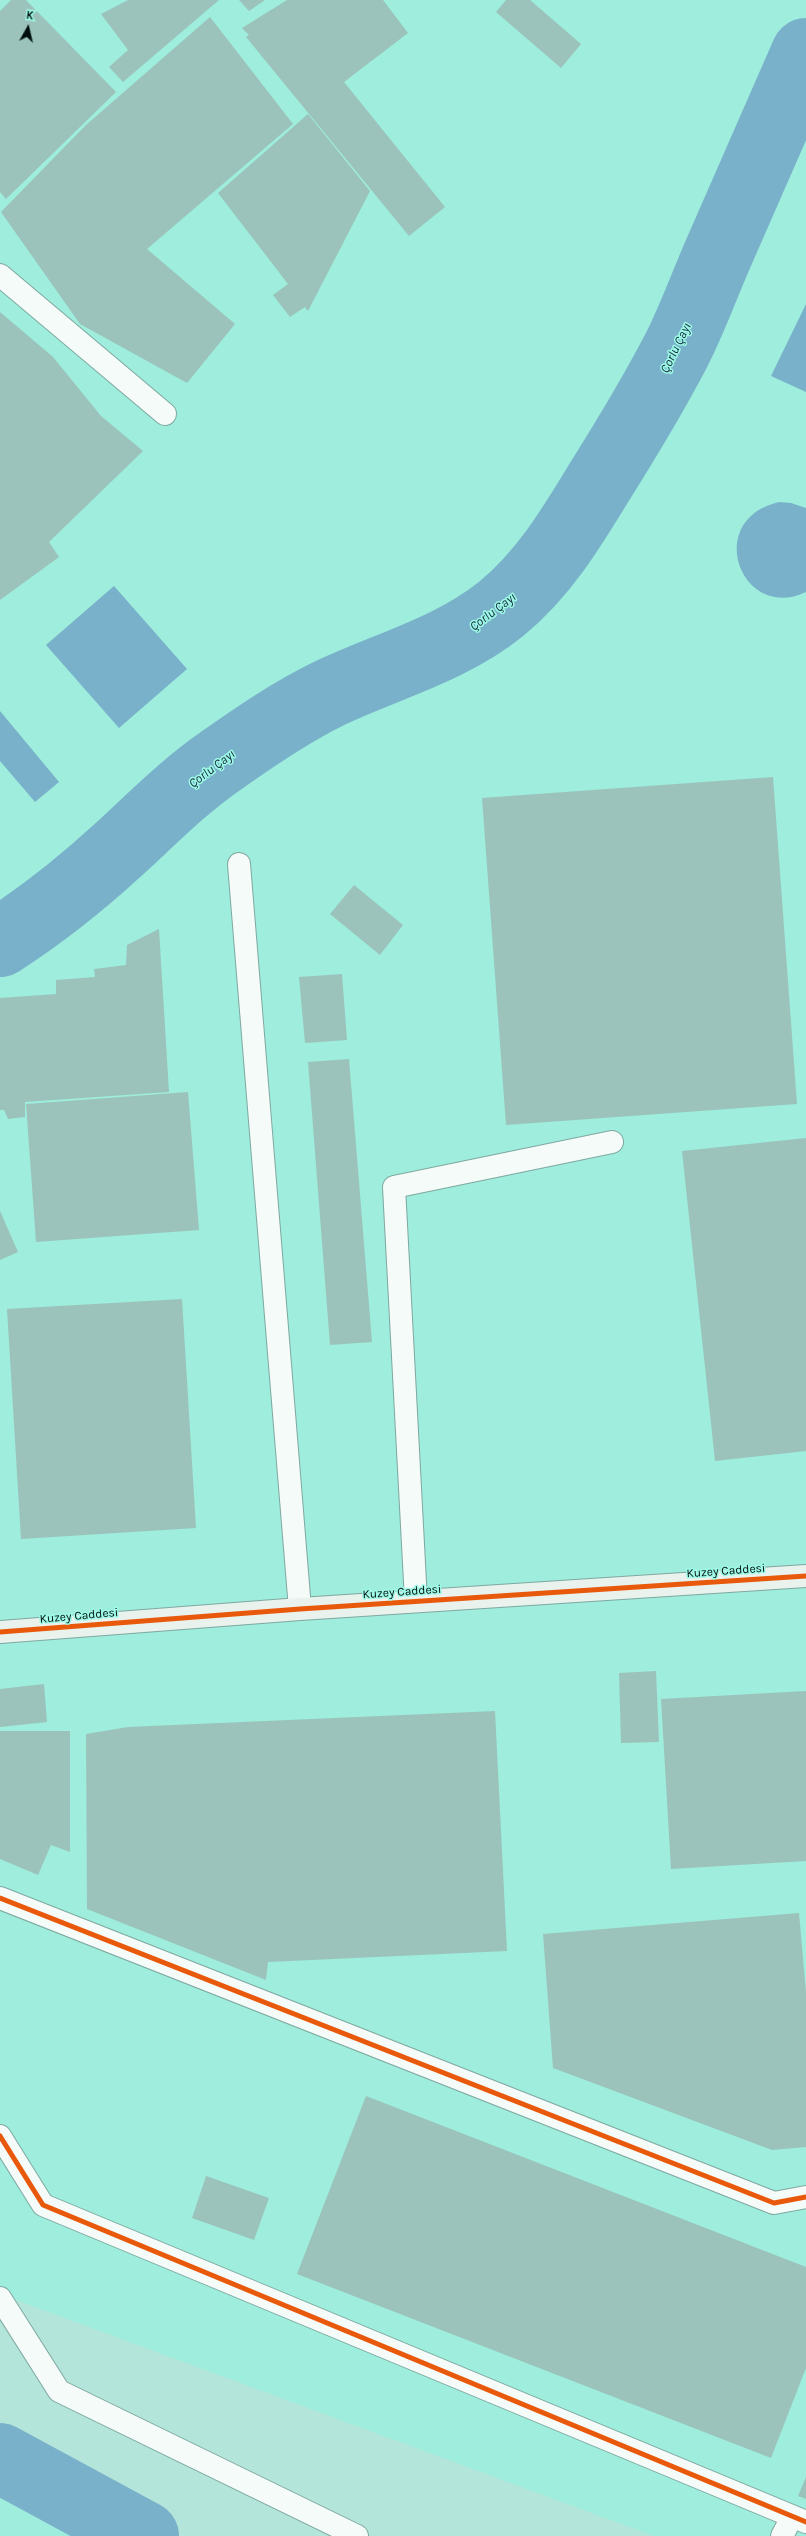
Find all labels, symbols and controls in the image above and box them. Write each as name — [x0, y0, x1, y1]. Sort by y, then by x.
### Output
north arrow — [8, 8, 48, 48]
text: K — [25, 9, 34, 23]
water label: Çorlu Çayı — [657, 320, 695, 376]
water label: Çorlu Çayı — [467, 590, 519, 634]
water label: Çorlu Çayı — [186, 747, 238, 791]
street label: Kuzey Caddesi — [686, 1561, 766, 1581]
street label: Kuzey Caddesi — [362, 1582, 442, 1602]
street label: Kuzey Caddesi — [39, 1605, 119, 1627]

